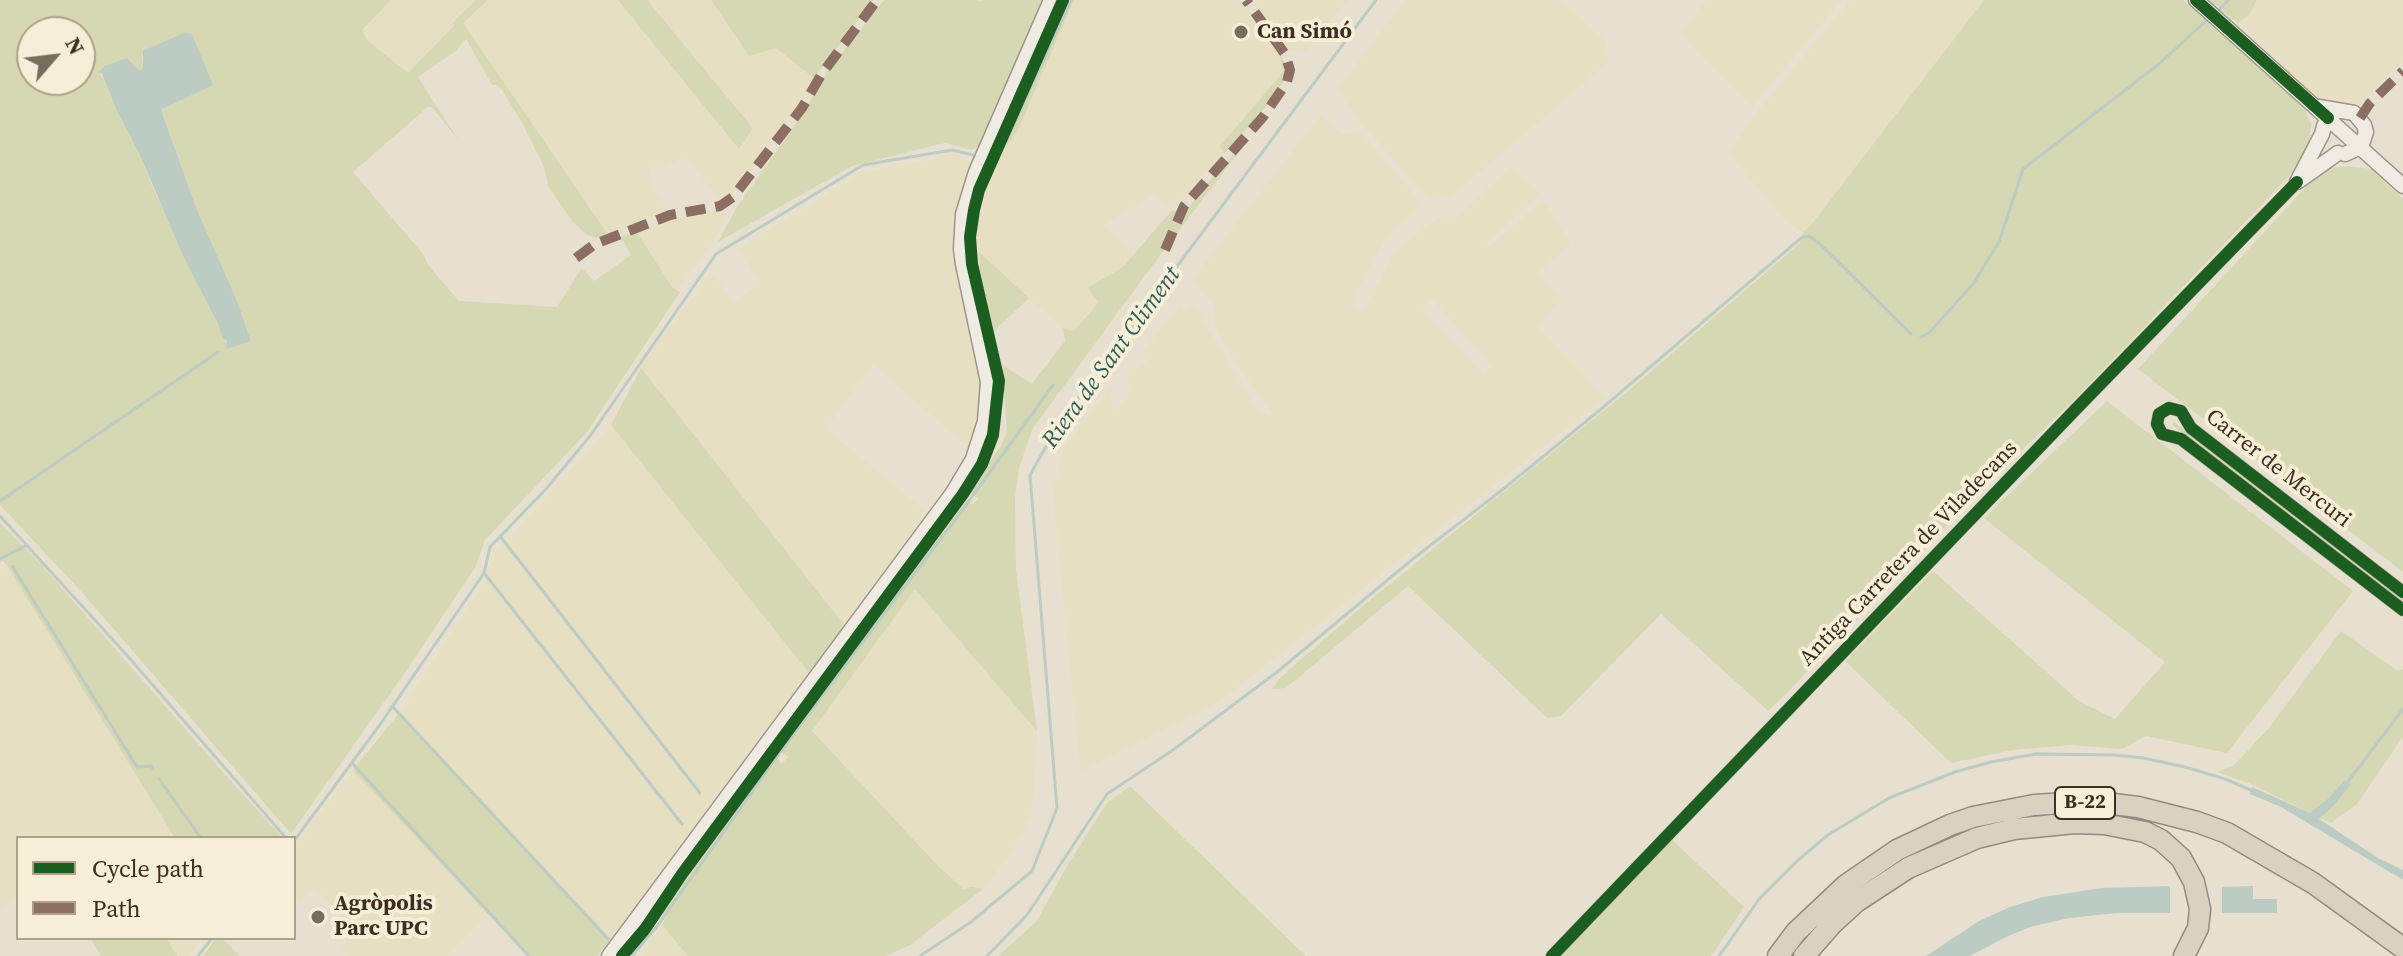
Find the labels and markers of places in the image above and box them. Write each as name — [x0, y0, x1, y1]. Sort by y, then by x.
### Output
place label: Can Simó — [1257, 19, 1352, 45]
marker: Can Simó — [1232, 23, 1250, 41]
place label: Agròpolis Parc UPC — [334, 891, 433, 942]
marker: Agròpolis Parc UPC — [309, 908, 327, 926]

